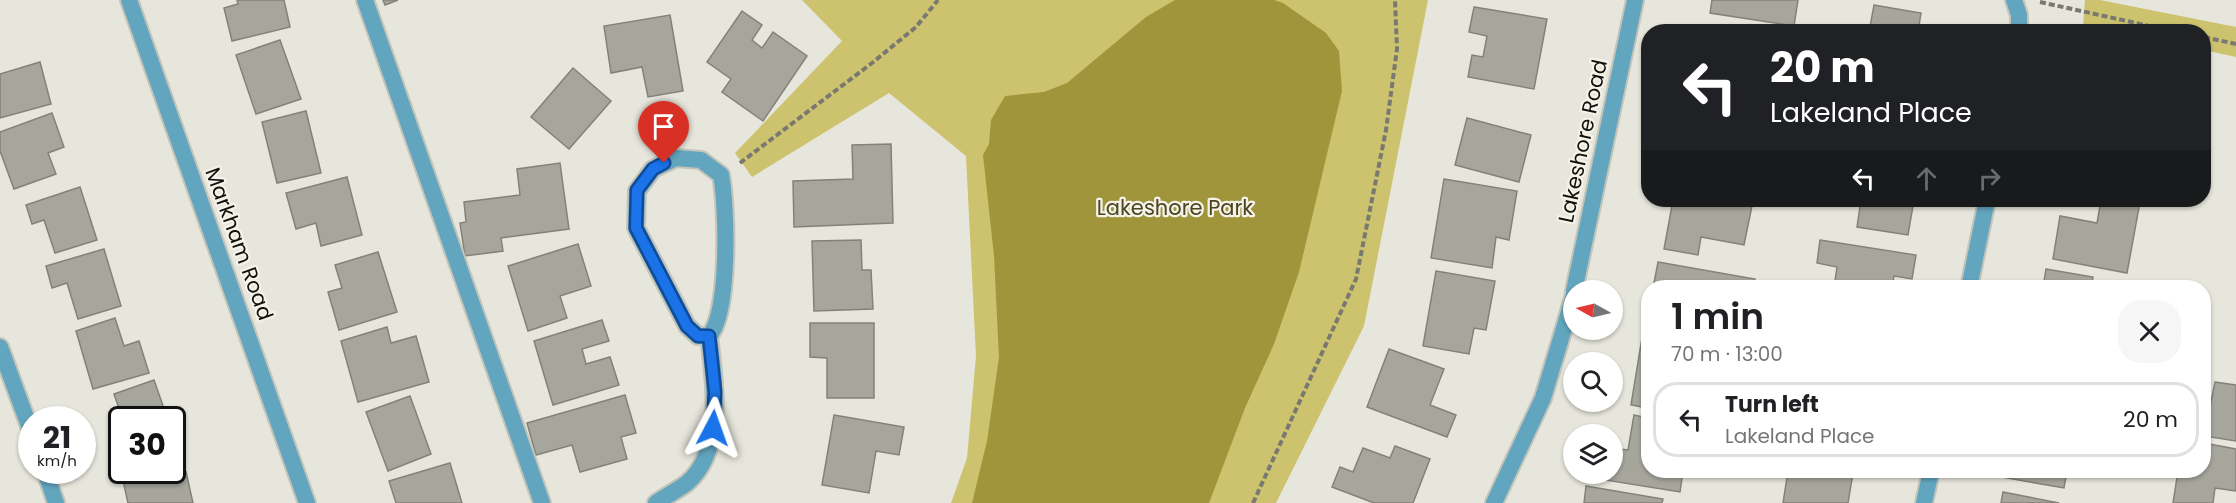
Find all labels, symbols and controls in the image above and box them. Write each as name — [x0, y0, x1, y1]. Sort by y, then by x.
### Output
text: 20 m — [1770, 38, 1875, 97]
icon: left — [1671, 48, 1749, 126]
street label: Lakeshore Road — [1551, 57, 1614, 225]
text: Lakeland Place — [1770, 94, 1972, 131]
pin — [638, 101, 689, 163]
icon: arrive — [647, 110, 680, 143]
icon: left — [1847, 162, 1880, 195]
icon: ahead — [1910, 162, 1943, 195]
icon: right — [1973, 162, 2006, 195]
street label: Markham Road — [198, 164, 281, 324]
park label: Lakeshore Park — [1097, 193, 1253, 222]
north arrow — [1563, 280, 1623, 340]
map controls — [1563, 280, 1623, 484]
text: 1 min — [1671, 291, 1764, 342]
button: close — [2118, 300, 2181, 363]
text: 70 m · 13:00 — [1671, 340, 1783, 368]
button: search — [1563, 352, 1623, 412]
text: Turn left — [1725, 389, 1819, 420]
position arrow — [681, 396, 745, 460]
icon: left — [1674, 403, 1707, 436]
text: 20 m — [2123, 404, 2178, 435]
speed limit sign: 30 — [108, 406, 186, 484]
text: 21 — [43, 416, 71, 459]
text: Lakeland Place — [1725, 422, 1875, 450]
button: layers — [1563, 424, 1623, 484]
text: km/h — [37, 450, 77, 471]

